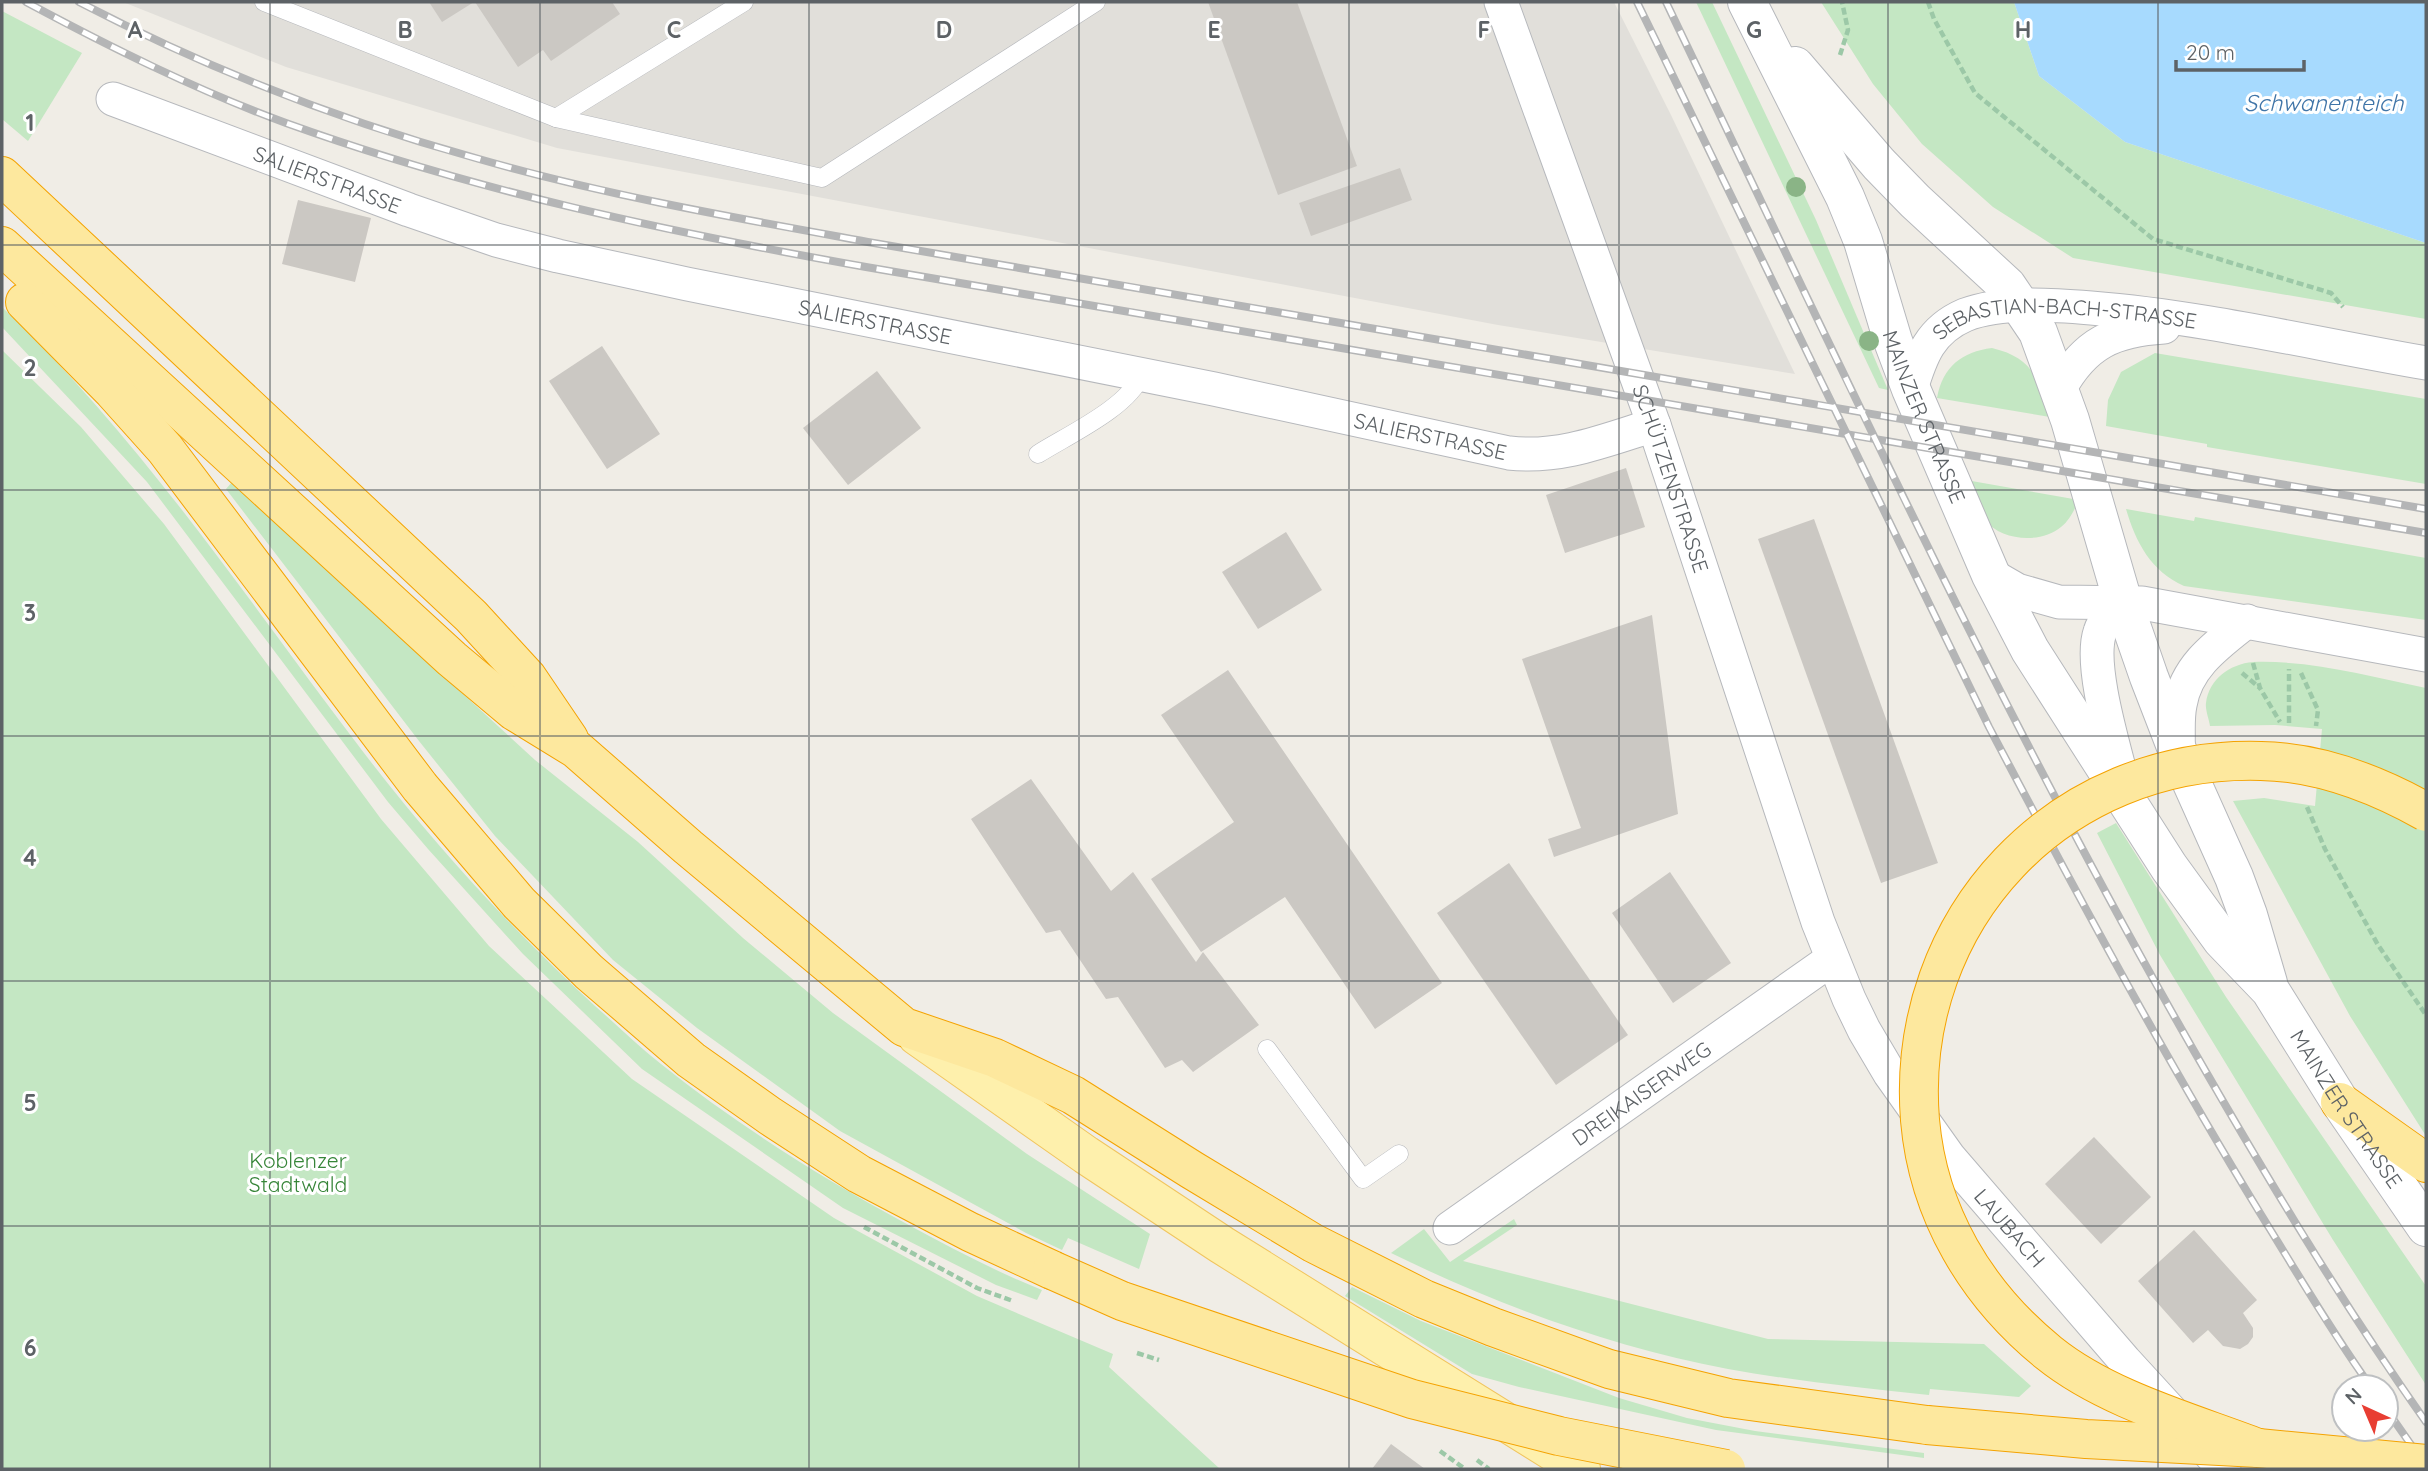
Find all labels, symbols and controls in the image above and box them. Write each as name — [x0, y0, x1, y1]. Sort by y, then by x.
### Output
text: A — [128, 15, 143, 44]
text: B — [397, 15, 413, 44]
text: C — [667, 15, 681, 44]
text: D — [936, 15, 952, 44]
text: E — [1207, 15, 1221, 44]
text: F — [1478, 15, 1490, 44]
text: G — [1746, 15, 1762, 44]
text: H — [2015, 15, 2031, 44]
scale bar — [2176, 28, 2304, 72]
text: 20 m — [2186, 39, 2235, 65]
water label: Schwanenteich — [2244, 88, 2405, 117]
text: 1 — [26, 108, 34, 137]
street label: SALIERSTRASSE — [250, 140, 405, 219]
street label: SEBASTIAN-BACH-STRASSE — [1926, 292, 2199, 345]
street label: SALIERSTRASSE — [796, 294, 954, 349]
street label: MAINZER STRASSE — [1878, 327, 1971, 507]
text: 2 — [23, 353, 37, 382]
street label: SCHÜTZENSTRASSE — [1627, 381, 1715, 576]
street label: SALIERSTRASSE — [1352, 407, 1509, 465]
text: 3 — [24, 598, 36, 627]
text: 4 — [23, 843, 37, 872]
street label: MAINZER STRASSE — [2285, 1025, 2408, 1193]
street label: DREIKAISERWEG — [1567, 1035, 1716, 1151]
text: 5 — [23, 1088, 37, 1117]
park label: Koblenzer Stadtwald — [249, 1147, 347, 1197]
street label: LAUBACH — [1969, 1183, 2051, 1272]
text: 6 — [24, 1333, 36, 1362]
north arrow — [2330, 1373, 2400, 1443]
text: N — [2340, 1382, 2367, 1409]

